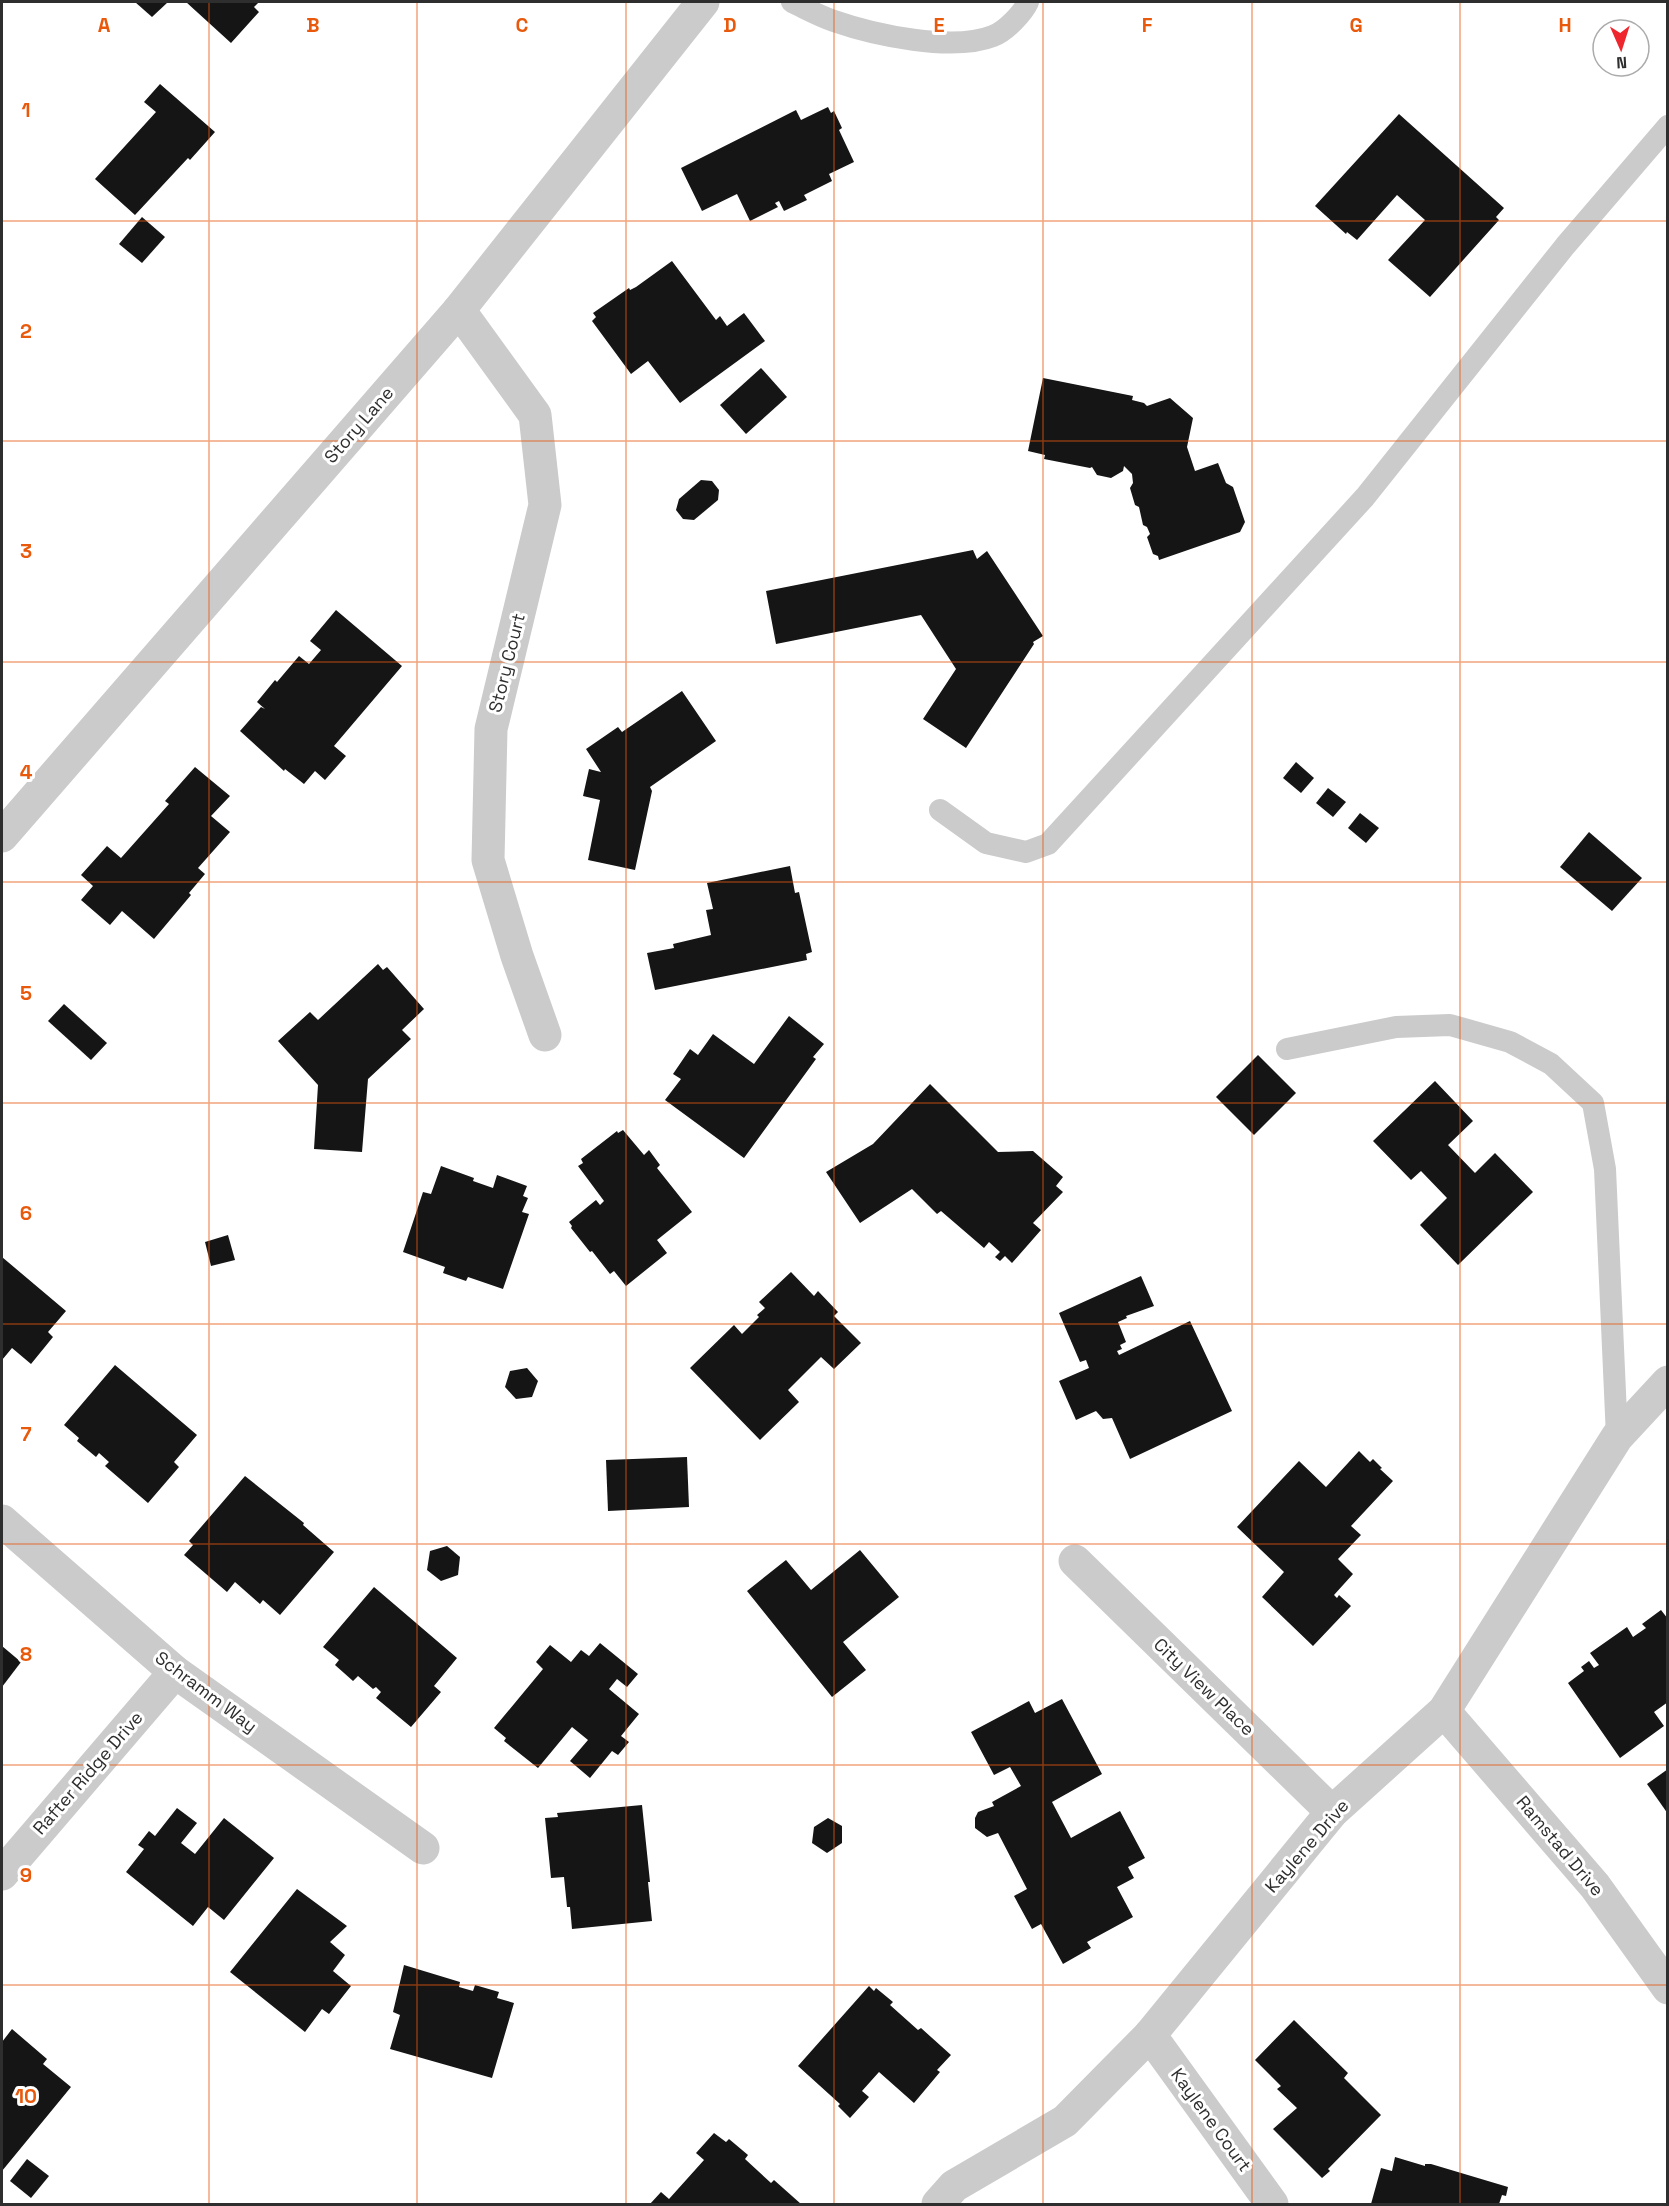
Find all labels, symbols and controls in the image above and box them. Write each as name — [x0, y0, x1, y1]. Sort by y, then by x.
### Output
text: A — [98, 12, 111, 38]
text: B — [306, 12, 320, 38]
text: C — [516, 12, 529, 38]
text: D — [723, 12, 737, 38]
text: E — [933, 12, 945, 38]
text: F — [1142, 12, 1153, 38]
text: G — [1349, 12, 1363, 38]
text: H — [1558, 12, 1572, 38]
north arrow — [1591, 18, 1651, 78]
text: N — [1616, 52, 1628, 73]
text: 1 — [21, 97, 31, 123]
text: 2 — [20, 318, 32, 344]
street label: Story Lane — [319, 381, 398, 468]
text: 3 — [20, 538, 32, 564]
street label: Story Court — [483, 611, 530, 715]
text: 4 — [20, 759, 33, 785]
text: 5 — [20, 980, 32, 1006]
text: 6 — [20, 1200, 32, 1226]
text: 7 — [20, 1421, 32, 1447]
street label: City View Place — [1149, 1633, 1260, 1741]
text: 8 — [20, 1641, 32, 1667]
street label: Schramm Way — [151, 1646, 262, 1737]
street label: Rafter Ridge Drive — [28, 1706, 148, 1839]
street label: Ramstad Drive — [1512, 1791, 1609, 1901]
street label: Kaylene Drive — [1260, 1794, 1354, 1897]
text: 9 — [20, 1862, 32, 1888]
street label: Kaylene Court — [1166, 2063, 1257, 2176]
text: 10 — [15, 2083, 37, 2109]

